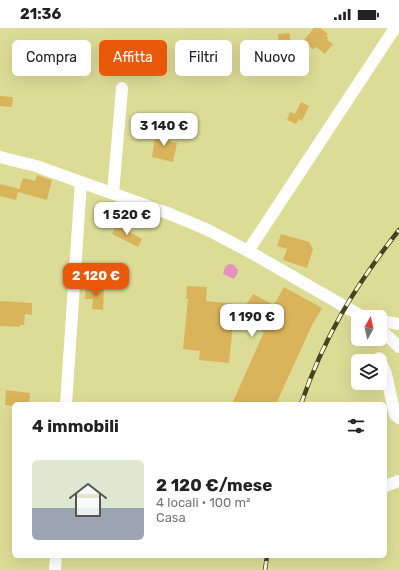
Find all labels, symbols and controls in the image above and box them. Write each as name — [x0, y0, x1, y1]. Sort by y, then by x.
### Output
text: 21:36 — [20, 5, 61, 23]
chip: Compra — [12, 40, 91, 76]
chip: Affitta — [99, 40, 167, 76]
chip: Filtri — [175, 40, 232, 76]
chip: Nuovo — [240, 40, 309, 76]
pin: 3 140 € — [127, 113, 201, 147]
text: 3 140 € — [140, 118, 188, 133]
pin: 1 520 € — [90, 202, 164, 236]
text: 1 520 € — [103, 207, 151, 222]
pin: 2 120 € — [59, 263, 133, 297]
text: 2 120 € — [72, 268, 120, 283]
pin: 1 190 € — [215, 304, 289, 338]
text: 1 190 € — [229, 309, 275, 324]
north arrow — [351, 310, 387, 346]
map controls — [351, 310, 387, 390]
button: layers — [351, 354, 387, 390]
icon: filters — [345, 415, 367, 437]
text: 4 immobili — [32, 416, 119, 436]
text: 2 120 €/mese — [156, 475, 272, 495]
icon: home — [64, 476, 112, 524]
text: 4 locali · 100 m² — [156, 495, 250, 510]
text: Casa — [156, 510, 186, 525]

